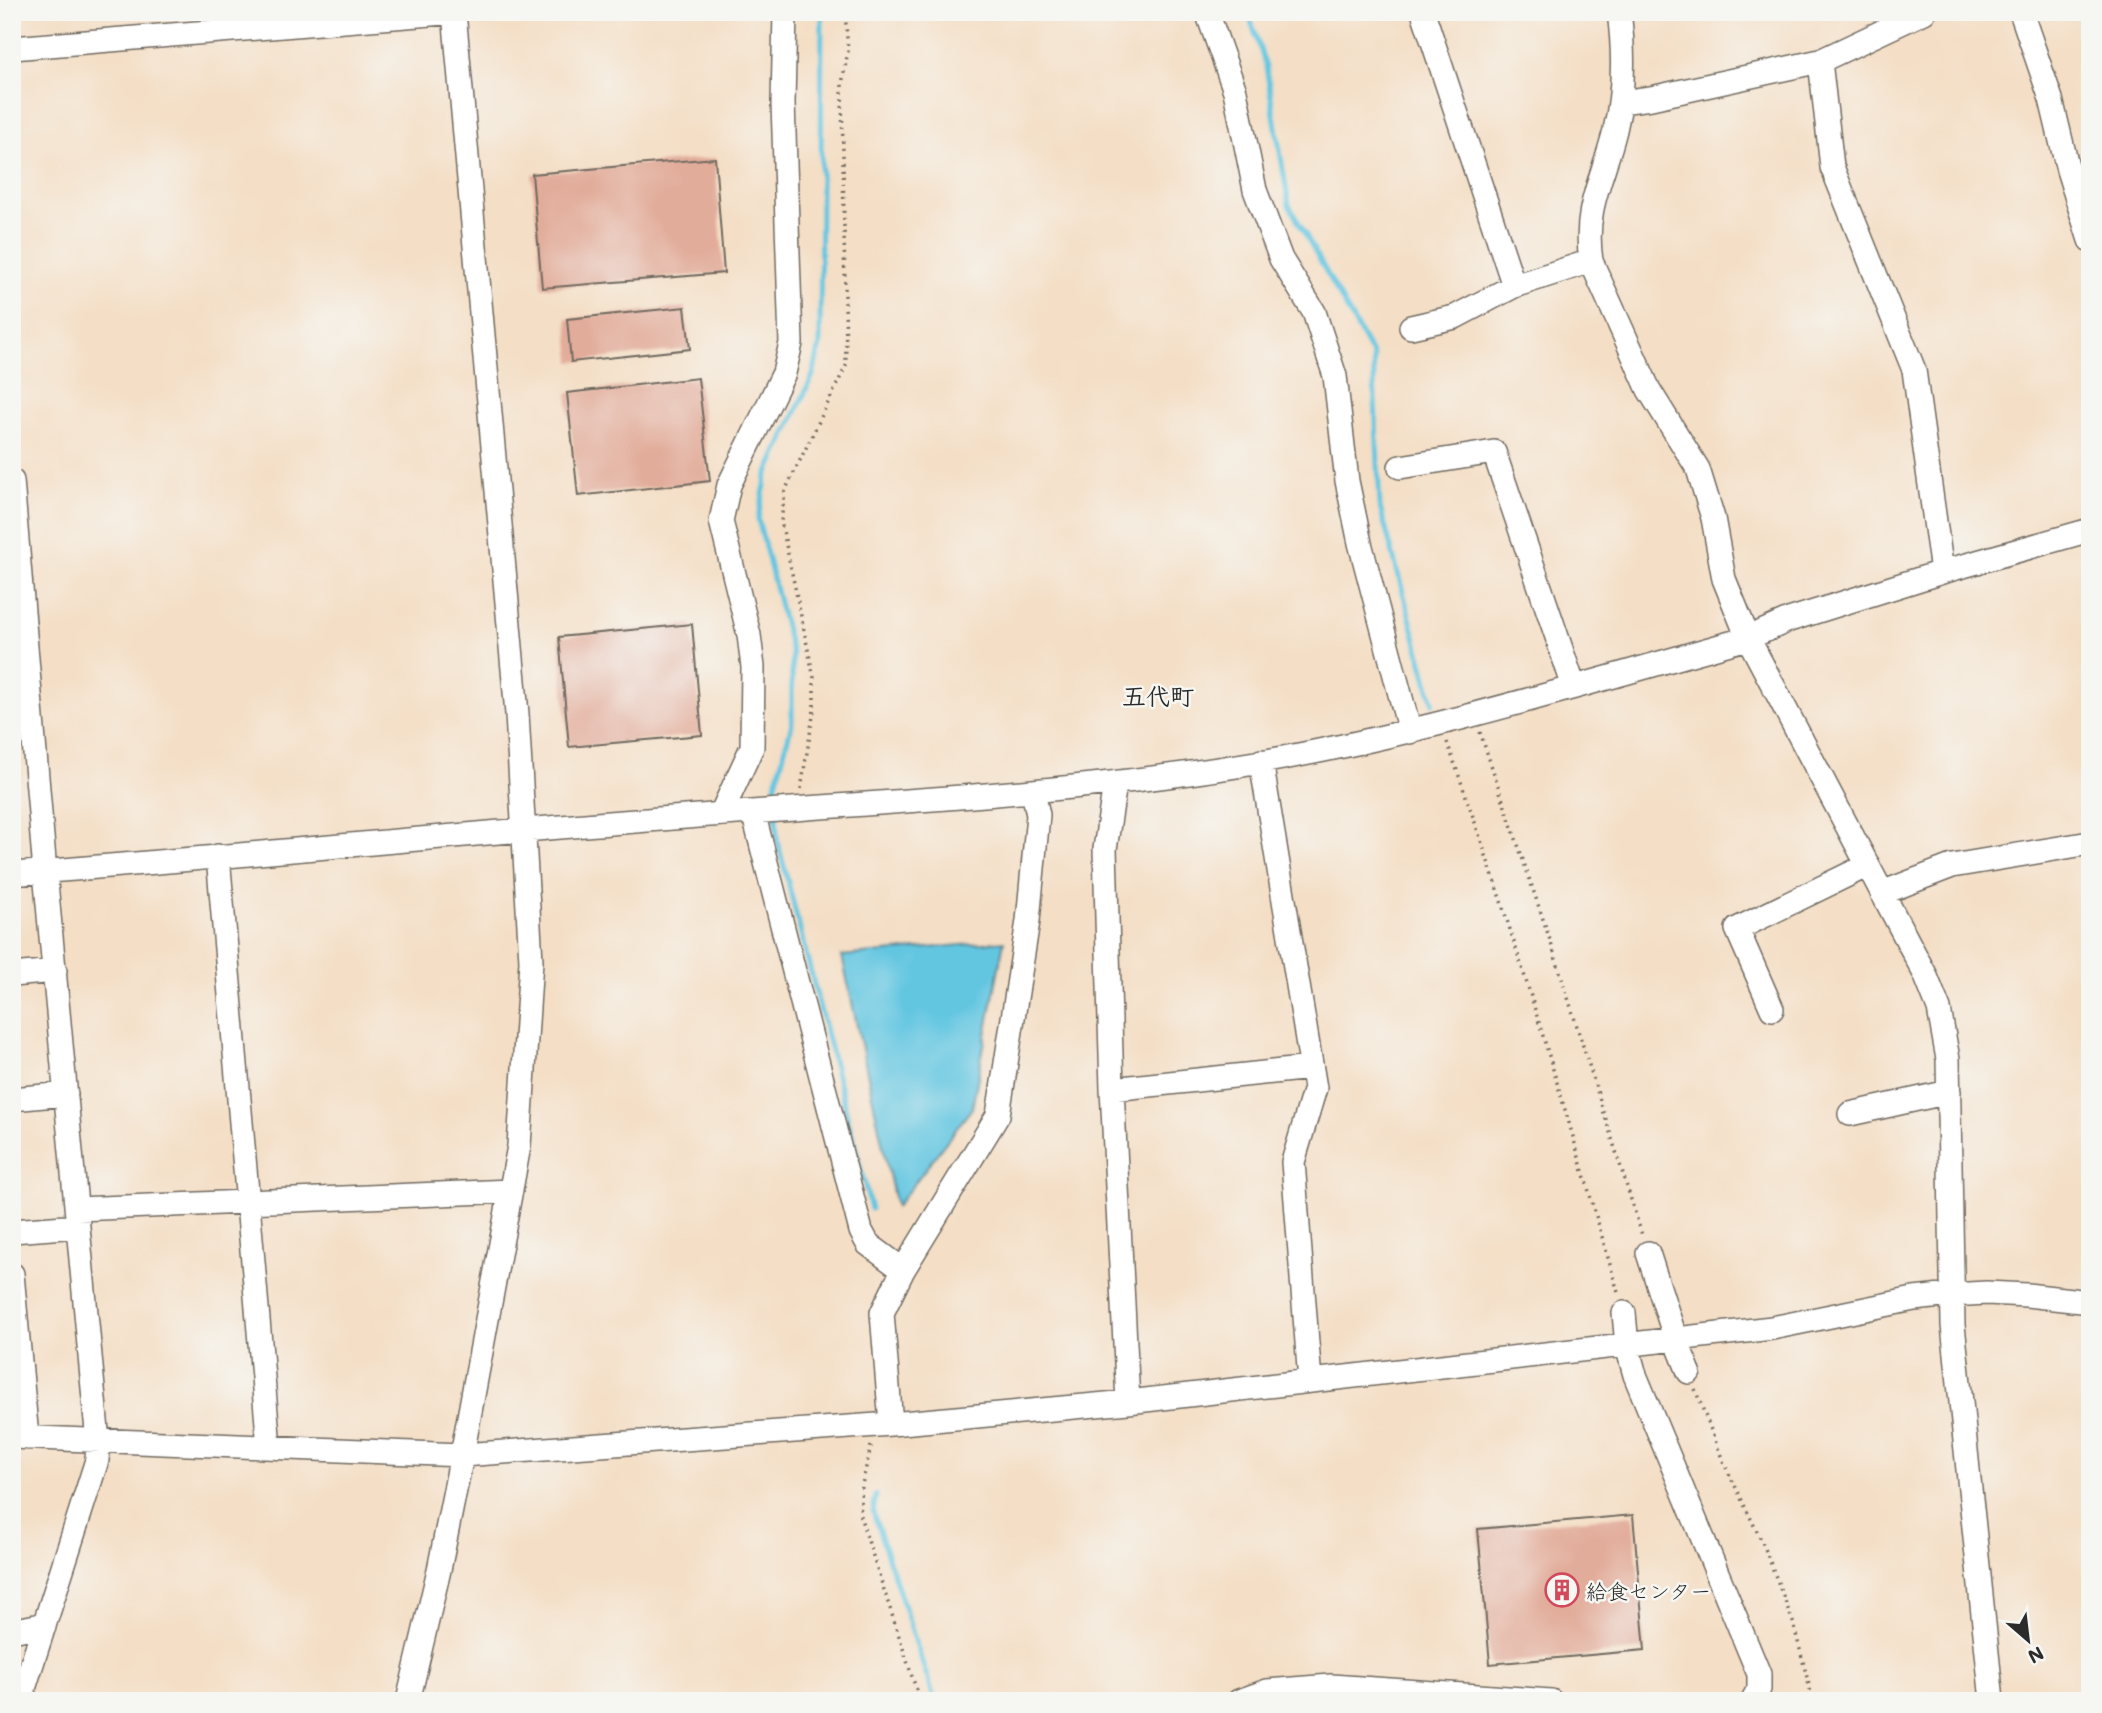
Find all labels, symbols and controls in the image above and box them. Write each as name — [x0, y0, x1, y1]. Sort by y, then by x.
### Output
district label: 五代町 — [1122, 680, 1194, 711]
building icon: 給食センター — [1543, 1571, 1581, 1609]
place label: 給食センター — [1586, 1577, 1711, 1604]
north arrow — [1994, 1604, 2064, 1674]
text: N — [2024, 1641, 2048, 1670]

